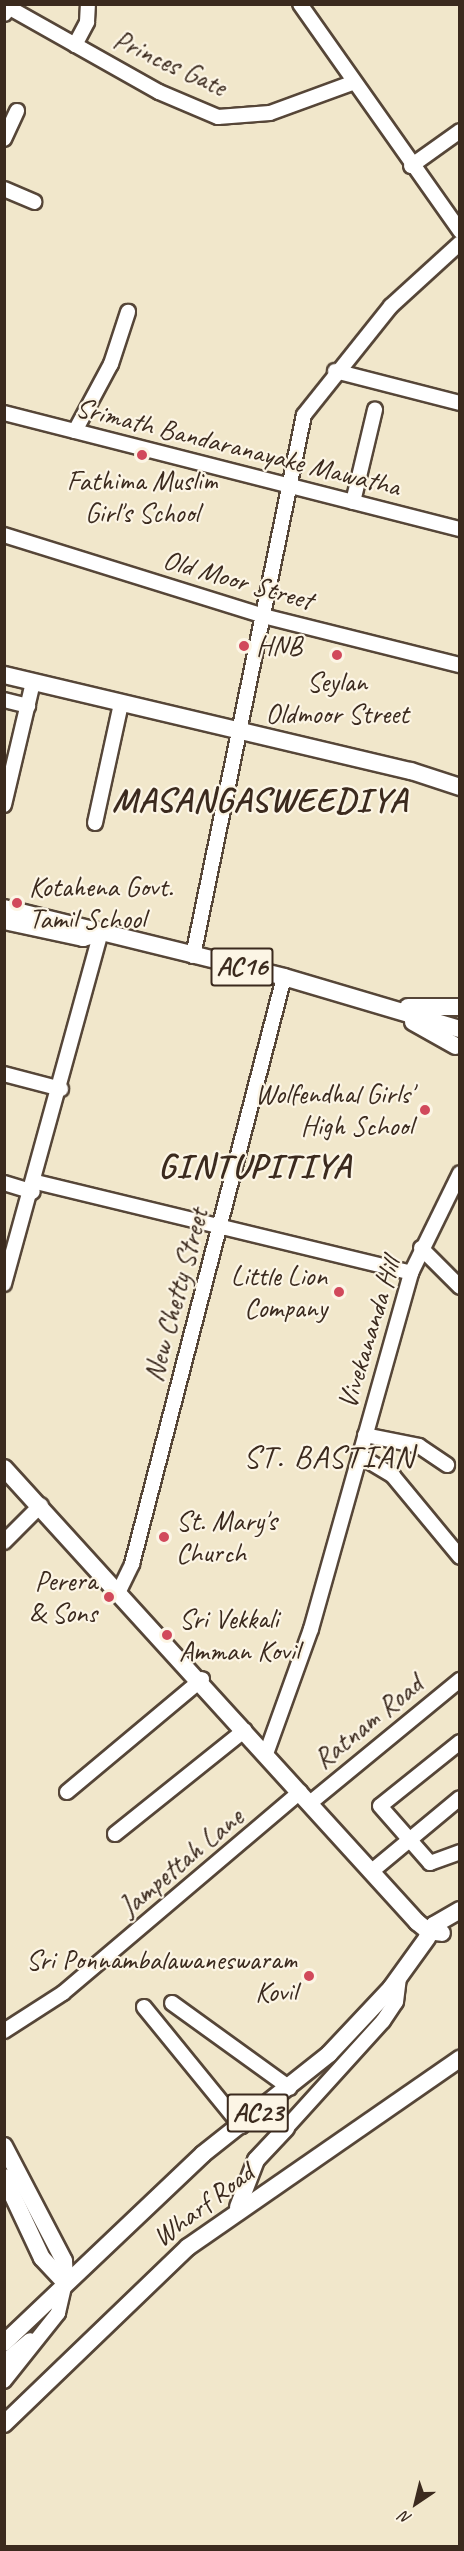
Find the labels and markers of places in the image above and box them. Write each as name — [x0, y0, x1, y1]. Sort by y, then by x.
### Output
marker: Fathima Muslim Girl's School — [135, 448, 149, 462]
place label: Fathima Muslim Girl's School — [67, 464, 217, 530]
place label: HNB — [256, 629, 302, 663]
marker: HNB — [237, 639, 251, 653]
marker: Seylan Oldmoor Street — [330, 648, 344, 662]
place label: Seylan Oldmoor Street — [265, 665, 409, 731]
place label: Kotahena Govt. Tamil School — [29, 870, 173, 936]
marker: Kotahena Govt. Tamil School — [10, 896, 24, 910]
place label: Wolfendhal Girls' High School — [255, 1077, 413, 1143]
marker: Wolfendhal Girls' High School — [418, 1103, 432, 1117]
place label: Little Lion Company — [230, 1259, 327, 1325]
marker: Little Lion Company — [332, 1285, 346, 1299]
place label: St. Mary's Church — [176, 1504, 277, 1570]
marker: St. Mary's Church — [157, 1530, 171, 1544]
place label: Perera & Sons — [29, 1564, 97, 1630]
marker: Perera & Sons — [102, 1590, 116, 1604]
place label: Sri Vekkali Amman Kovil — [179, 1602, 299, 1668]
marker: Sri Vekkali Amman Kovil — [160, 1628, 174, 1642]
place label: Sri Ponnambalawaneswaram Kovil — [25, 1943, 297, 2009]
marker: Sri Ponnambalawaneswaram Kovil — [302, 1969, 316, 1983]

